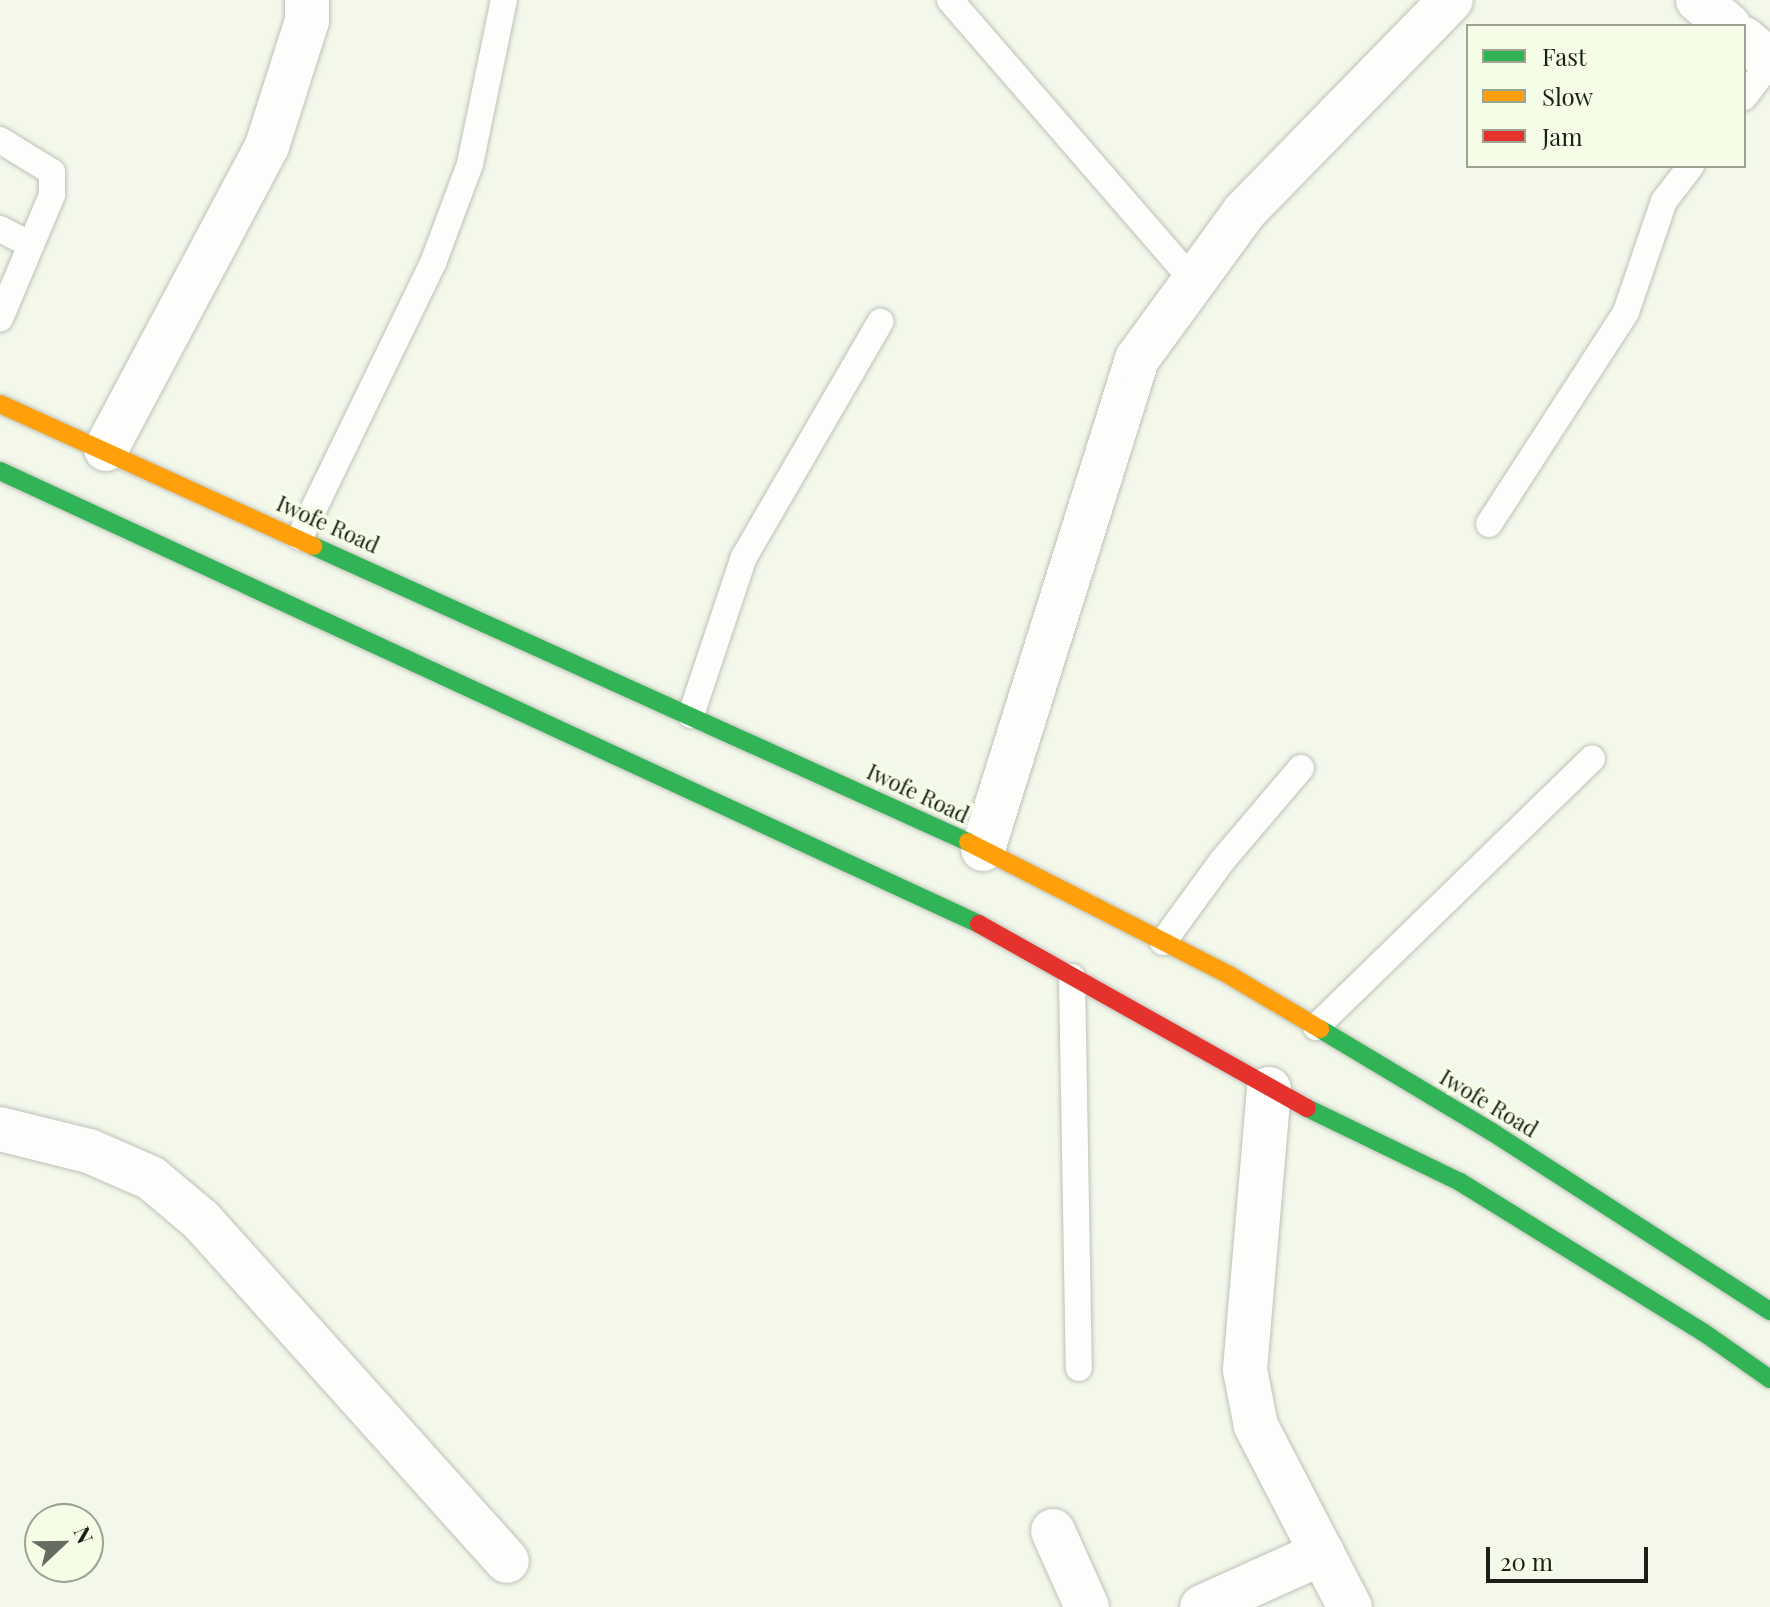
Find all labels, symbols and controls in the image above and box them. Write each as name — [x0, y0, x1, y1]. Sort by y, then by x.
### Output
legend — [1466, 24, 1746, 168]
text: Fast — [1542, 40, 1587, 72]
text: Slow — [1542, 80, 1593, 112]
text: Jam — [1542, 120, 1583, 152]
street label: Iwofe Road — [273, 490, 383, 558]
street label: Iwofe Road — [863, 758, 973, 828]
street label: Iwofe Road — [1435, 1063, 1543, 1143]
north arrow — [24, 1503, 104, 1583]
text: N — [68, 1522, 101, 1548]
scale bar — [1490, 1531, 1652, 1581]
text: 20 m — [1500, 1545, 1553, 1577]

